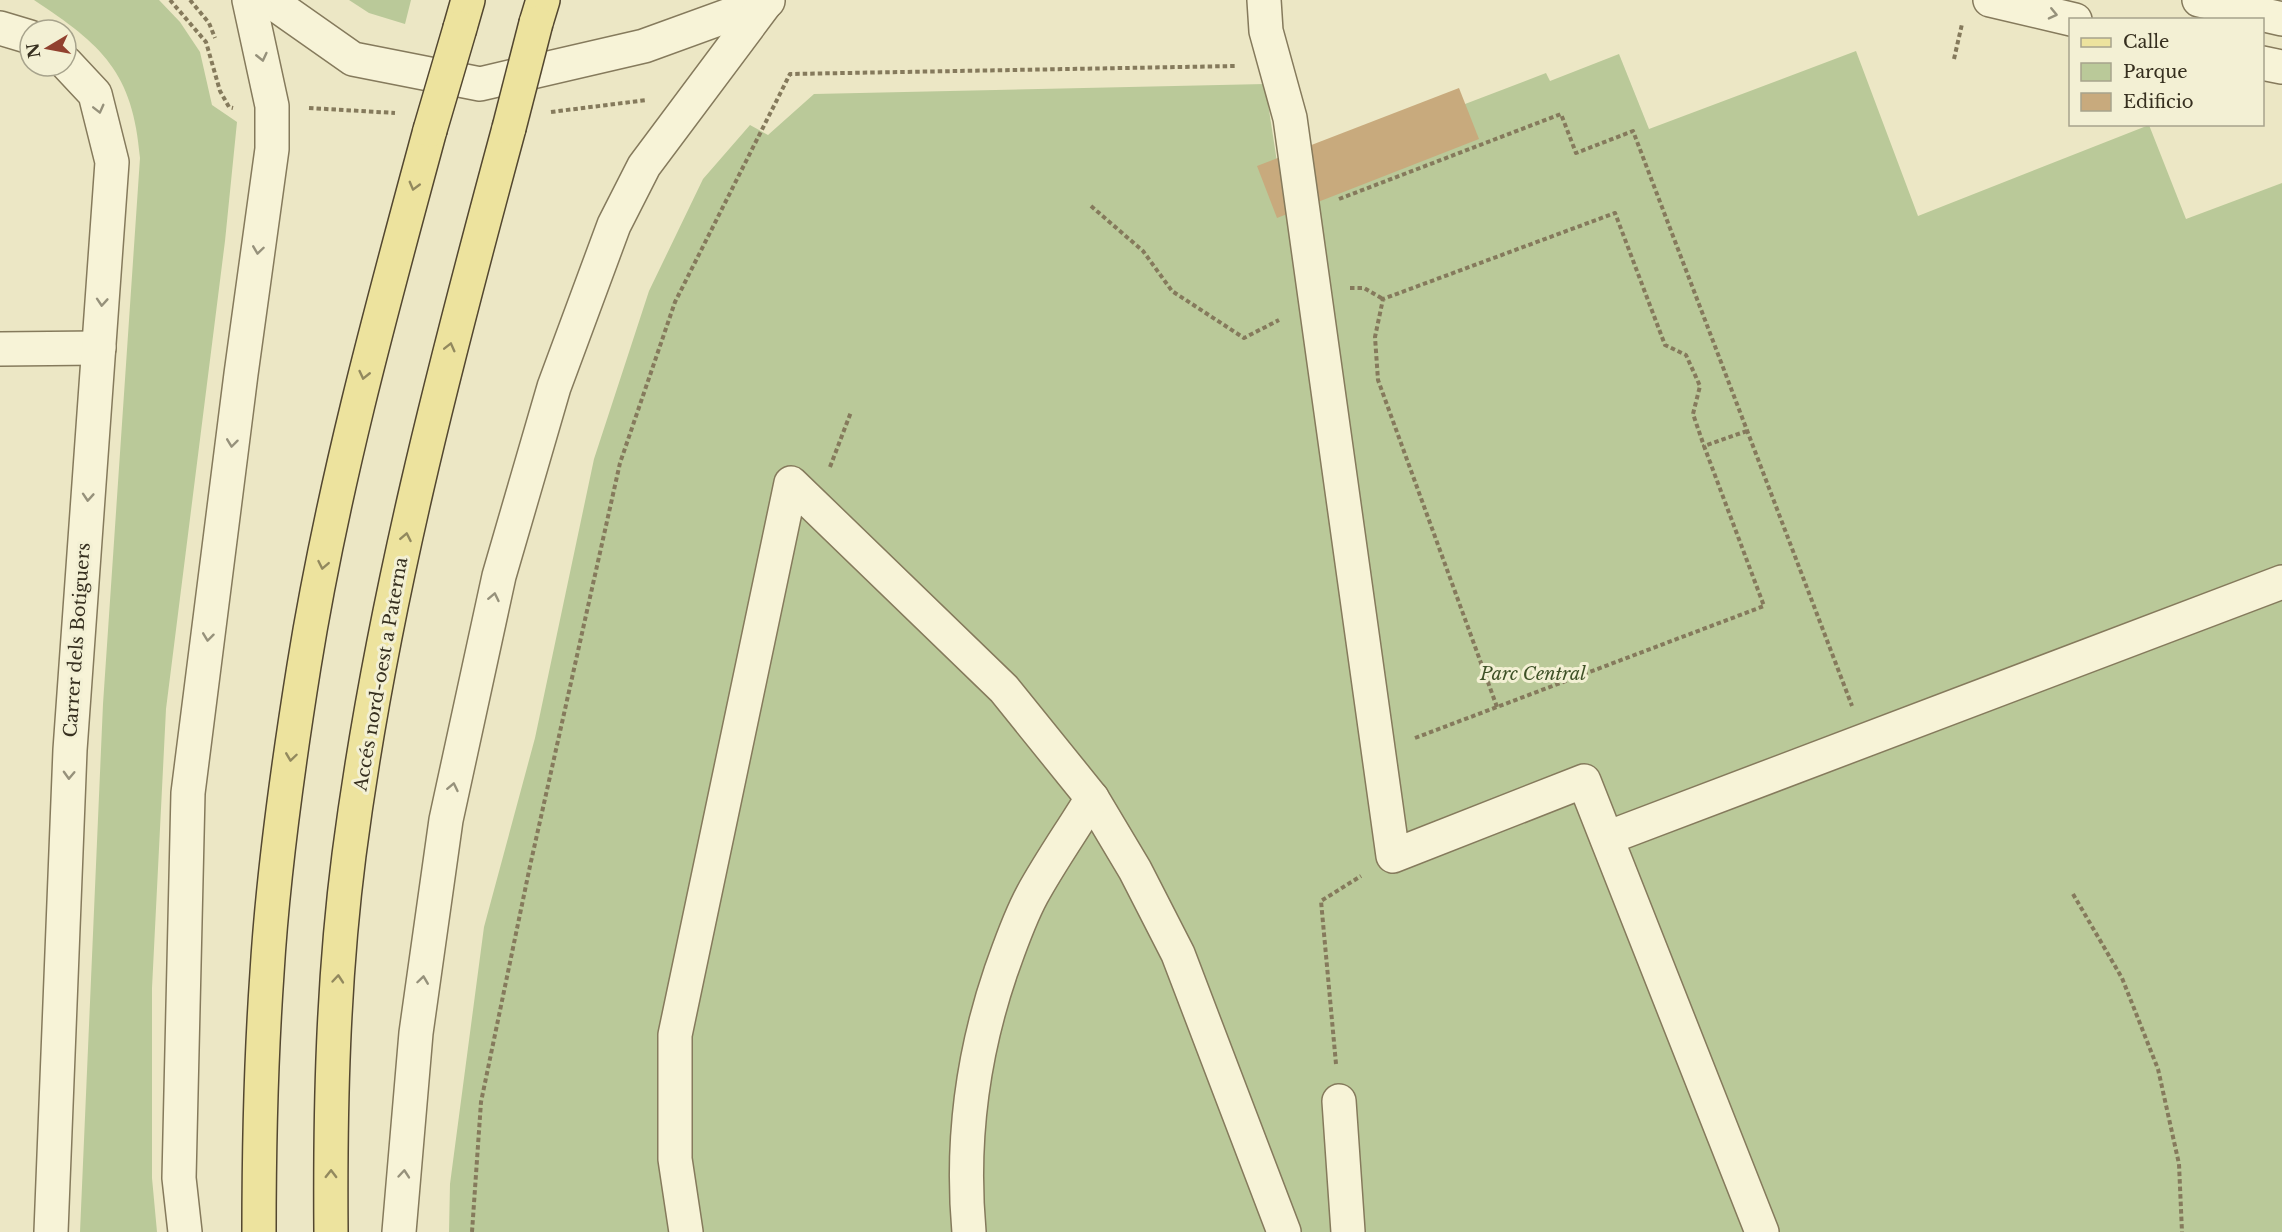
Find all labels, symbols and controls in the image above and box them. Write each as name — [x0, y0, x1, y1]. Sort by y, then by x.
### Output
one-way arrow — [2048, 7, 2058, 20]
north arrow — [18, 18, 78, 78]
legend — [2069, 18, 2264, 126]
text: Calle — [2123, 31, 2169, 53]
text: N — [22, 41, 44, 60]
one-way arrow — [254, 52, 267, 62]
text: Parque — [2123, 61, 2188, 83]
text: Edificio — [2123, 91, 2194, 113]
one-way arrow — [92, 104, 104, 114]
one-way arrow — [409, 181, 422, 191]
one-way arrow — [252, 245, 264, 255]
one-way arrow — [96, 298, 109, 307]
one-way arrow — [443, 343, 456, 353]
one-way arrow — [359, 369, 372, 379]
one-way arrow — [226, 439, 239, 448]
one-way arrow — [82, 492, 95, 501]
one-way arrow — [399, 533, 412, 543]
street label: Carrer dels Botiguers — [59, 542, 95, 738]
street label: Accés nord-oest a Paterna — [349, 555, 412, 794]
one-way arrow — [317, 560, 330, 570]
one-way arrow — [487, 592, 500, 602]
one-way arrow — [202, 632, 214, 641]
park label: Parc Central — [1479, 663, 1586, 685]
one-way arrow — [286, 753, 298, 762]
one-way arrow — [62, 771, 75, 780]
one-way arrow — [446, 782, 459, 792]
one-way arrow — [331, 974, 344, 983]
one-way arrow — [417, 975, 429, 984]
one-way arrow — [325, 1169, 337, 1178]
one-way arrow — [397, 1169, 410, 1178]

